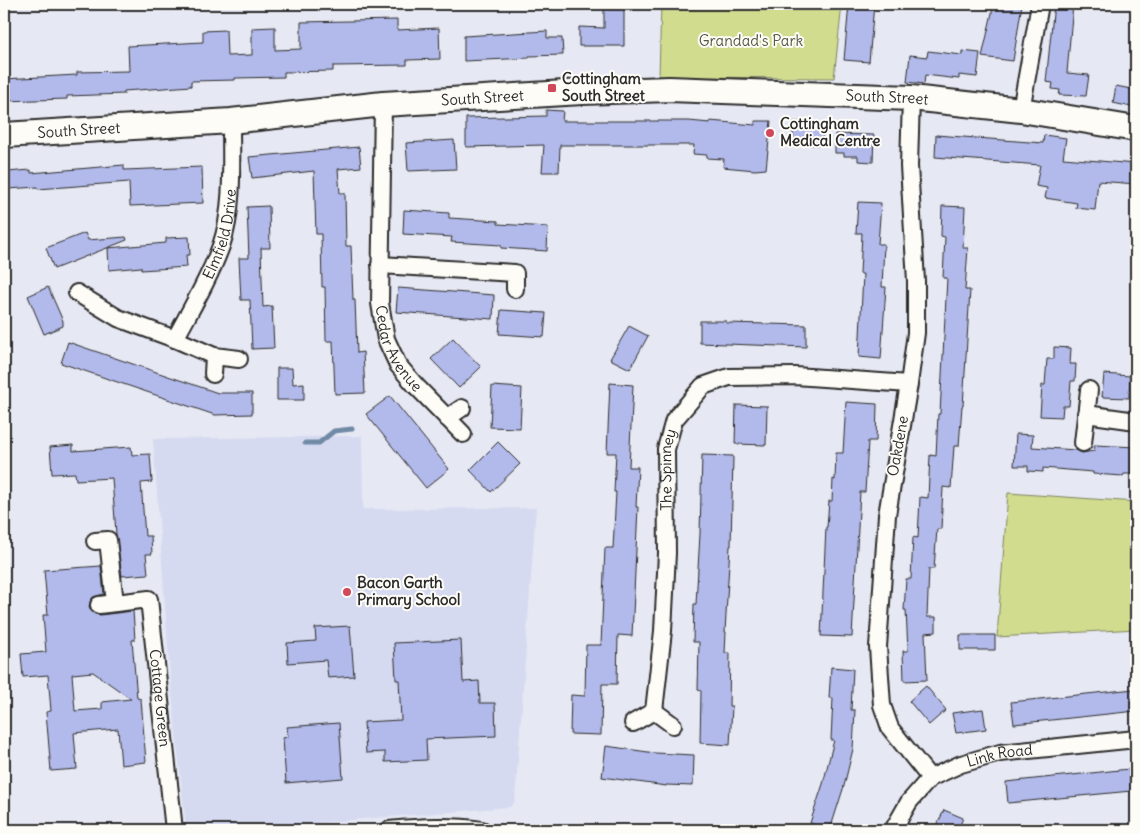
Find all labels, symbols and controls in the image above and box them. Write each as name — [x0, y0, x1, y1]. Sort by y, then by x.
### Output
park label: Grandad's Park — [699, 31, 804, 50]
place label: Cottingham South Street — [562, 69, 646, 105]
marker: Cottingham South Street — [546, 82, 558, 94]
street label: South Street — [440, 86, 524, 109]
street label: South Street — [845, 86, 929, 109]
place label: Cottingham Medical Centre — [780, 114, 880, 150]
street label: South Street — [37, 118, 121, 142]
marker: Cottingham Medical Centre — [764, 127, 776, 139]
street label: Elmfield Drive — [198, 189, 240, 282]
street label: Cedar Avenue — [372, 304, 426, 396]
street label: Oakdene — [883, 414, 912, 478]
street label: The Spinney — [656, 426, 680, 511]
place label: Bacon Garth Primary School — [357, 573, 460, 610]
marker: Bacon Garth Primary School — [341, 586, 353, 598]
street label: Cottage Green — [145, 648, 175, 748]
street label: Link Road — [965, 740, 1034, 771]

